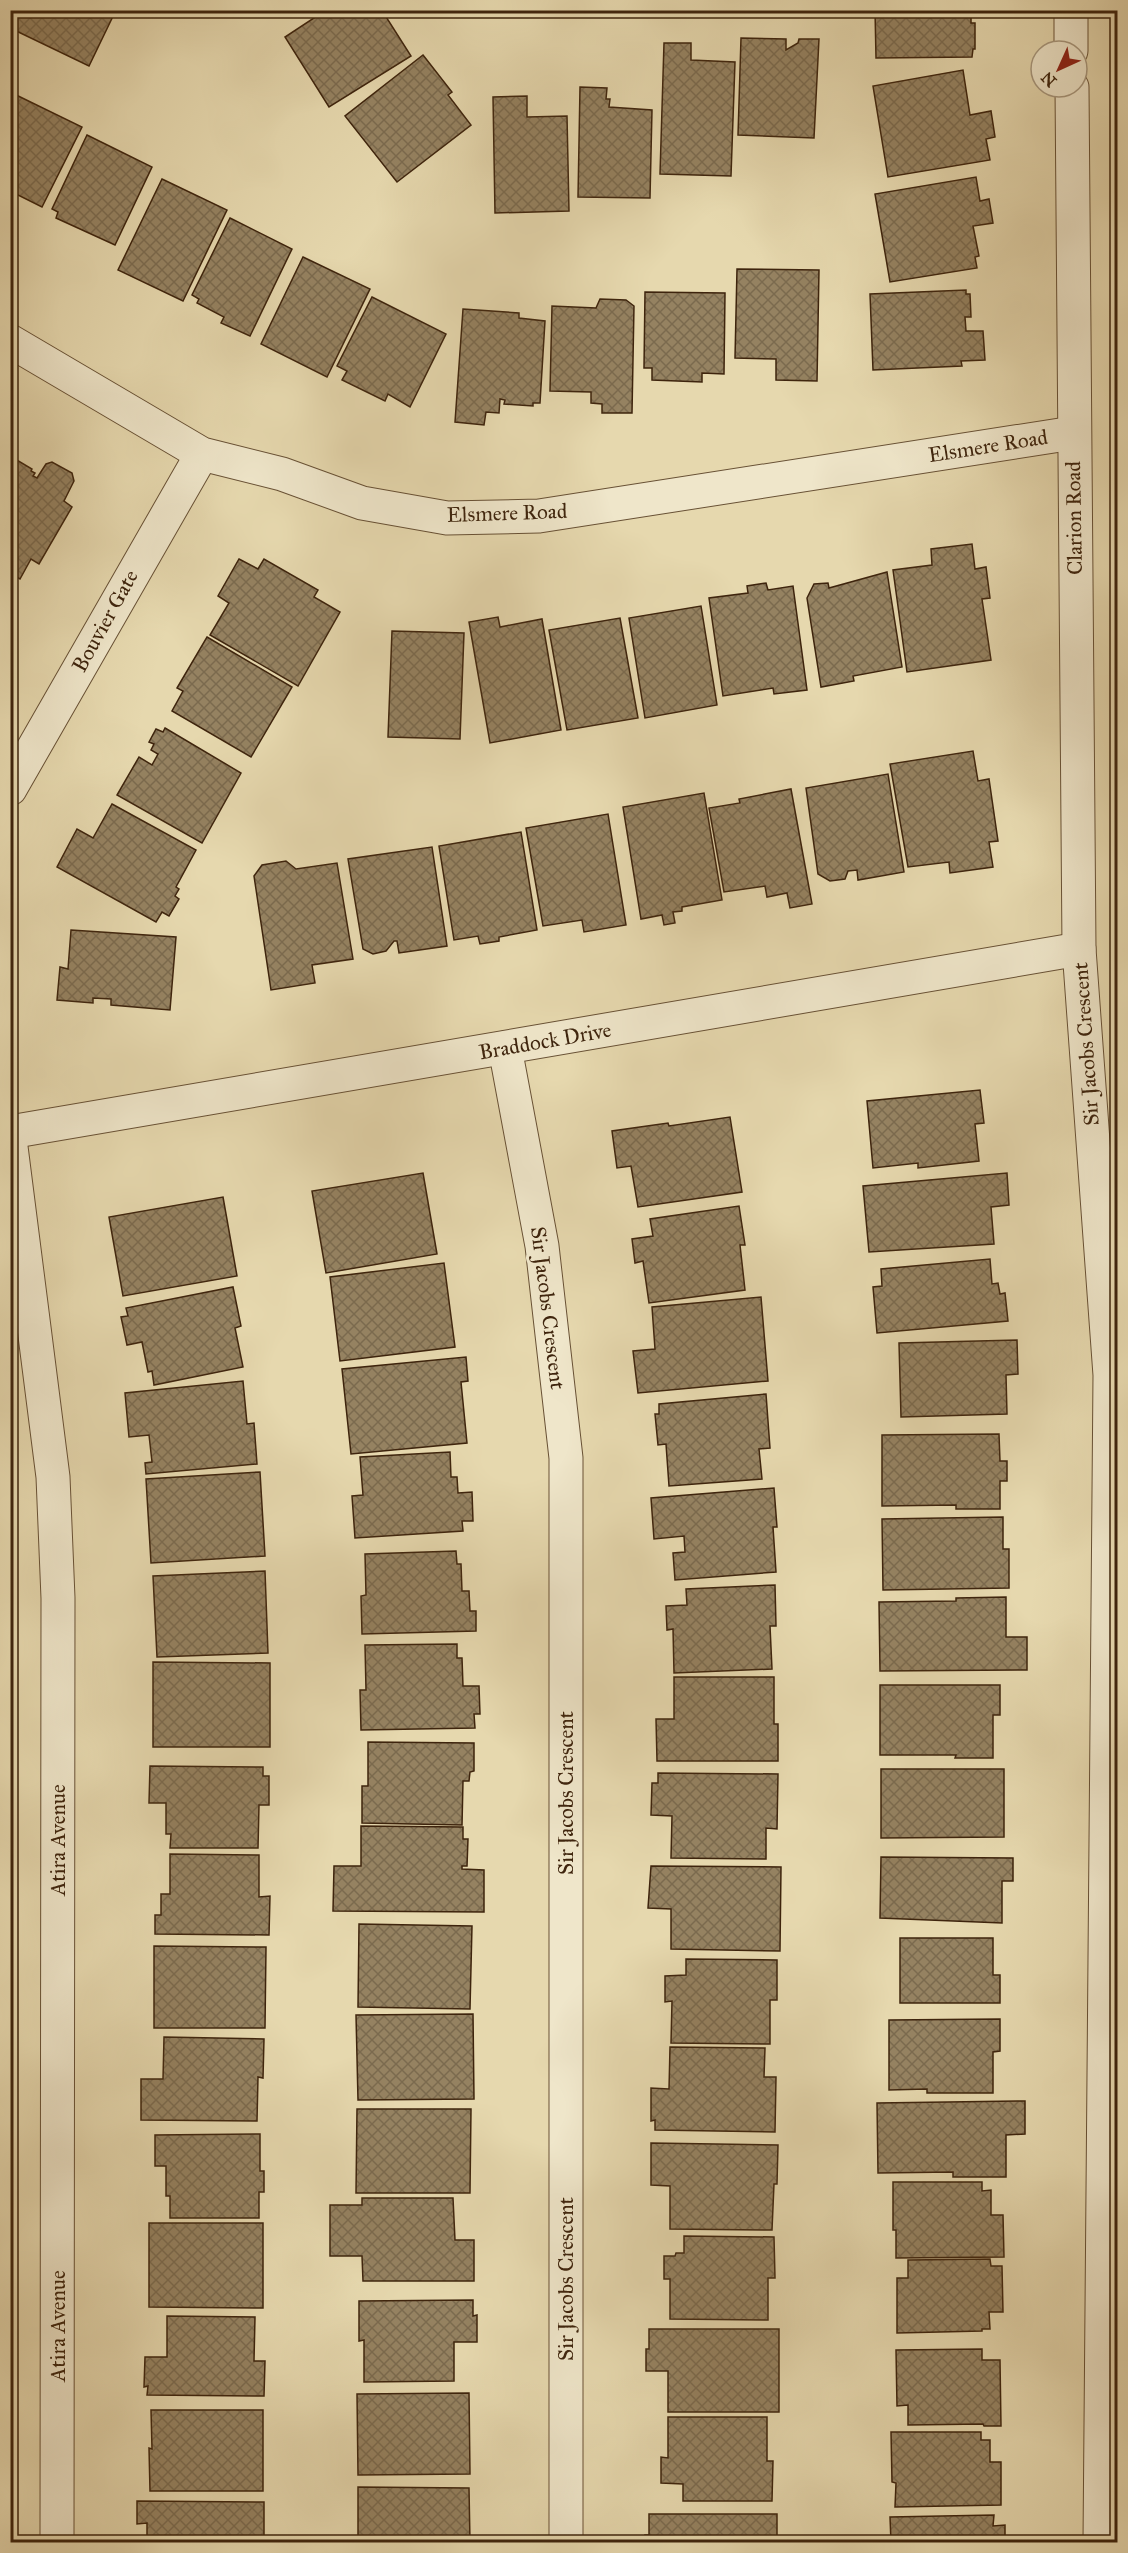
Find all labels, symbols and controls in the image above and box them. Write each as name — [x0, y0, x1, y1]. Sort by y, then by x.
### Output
north arrow — [1029, 39, 1089, 99]
text: N — [1037, 67, 1060, 91]
street label: Elsmere Road — [926, 424, 1050, 468]
street label: Clarion Road — [1060, 460, 1088, 575]
street label: Elsmere Road — [446, 498, 568, 528]
street label: Bouvier Gate — [66, 565, 144, 677]
street label: Sir Jacobs Crescent — [1067, 961, 1105, 1127]
street label: Braddock Drive — [477, 1017, 614, 1065]
street label: Sir Jacobs Crescent — [525, 1225, 571, 1391]
street label: Sir Jacobs Crescent — [553, 1711, 579, 1875]
street label: Atira Avenue — [45, 1784, 71, 1897]
street label: Sir Jacobs Crescent — [553, 2197, 579, 2361]
street label: Atira Avenue — [45, 2270, 71, 2383]

